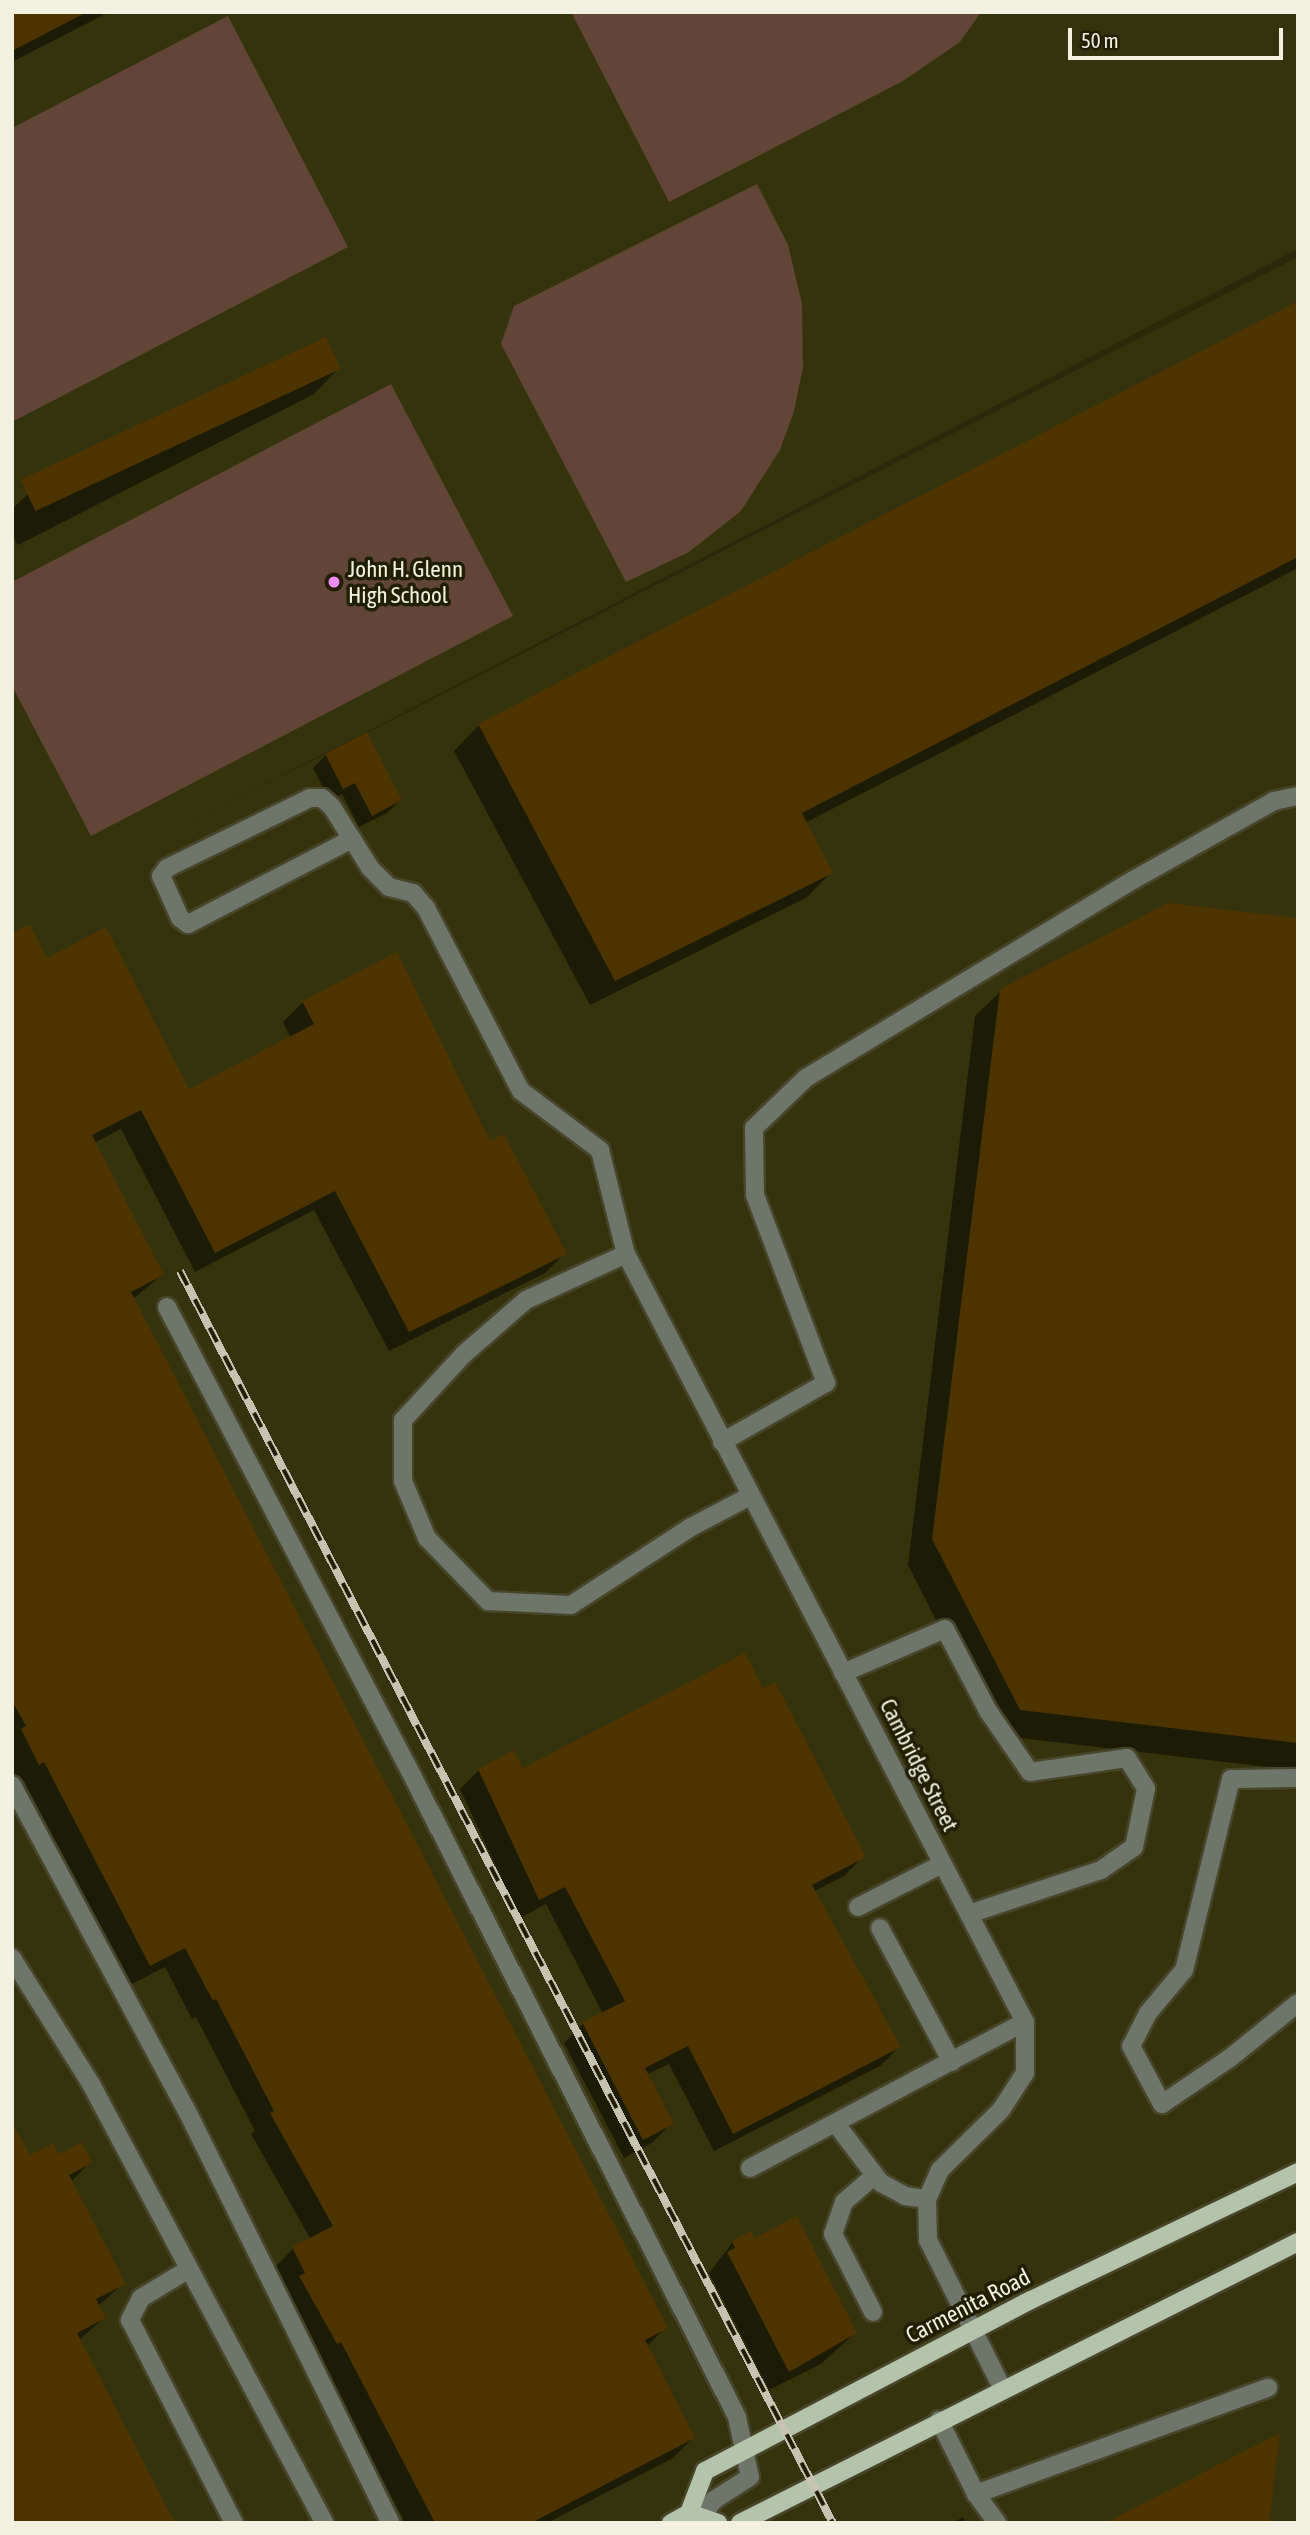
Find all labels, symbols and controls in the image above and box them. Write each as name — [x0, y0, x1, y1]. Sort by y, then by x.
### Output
scale bar — [1072, 14, 1287, 58]
text: 50 m — [1081, 28, 1119, 52]
place label: John H. Glenn High School — [348, 555, 463, 609]
marker: John H. Glenn High School — [326, 574, 342, 590]
street label: Cambridge Street — [874, 1694, 964, 1836]
street label: Carmenita Road — [901, 2263, 1035, 2349]

